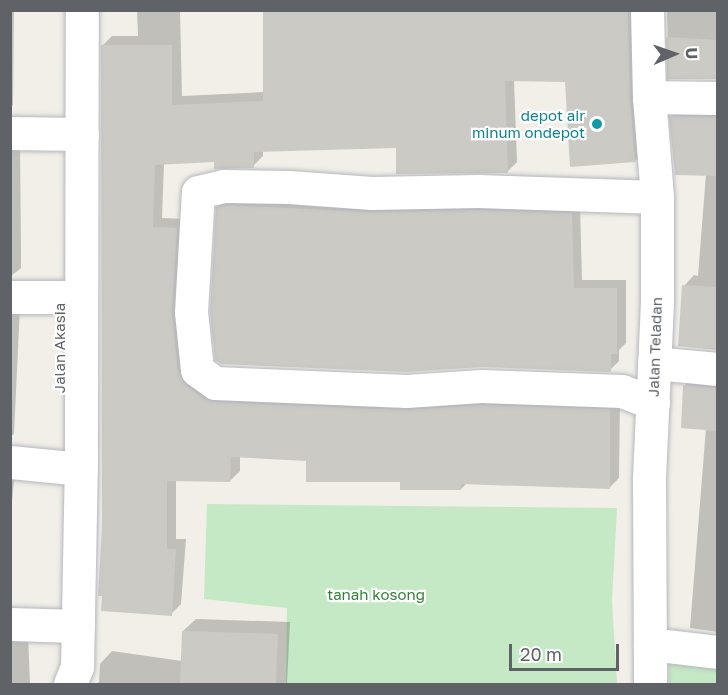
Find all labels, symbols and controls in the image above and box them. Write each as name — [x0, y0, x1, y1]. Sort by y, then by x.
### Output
north arrow — [644, 24, 704, 84]
text: U — [682, 47, 702, 60]
place label: depot air minum ondepot — [472, 106, 585, 141]
marker: depot air minum ondepot — [590, 117, 604, 131]
street label: Jalan Teladan — [644, 297, 666, 397]
street label: Jalan Akasia — [51, 303, 69, 393]
park label: tanah kosong — [327, 586, 425, 604]
scale bar — [512, 632, 622, 670]
text: 20 m — [520, 643, 562, 665]

